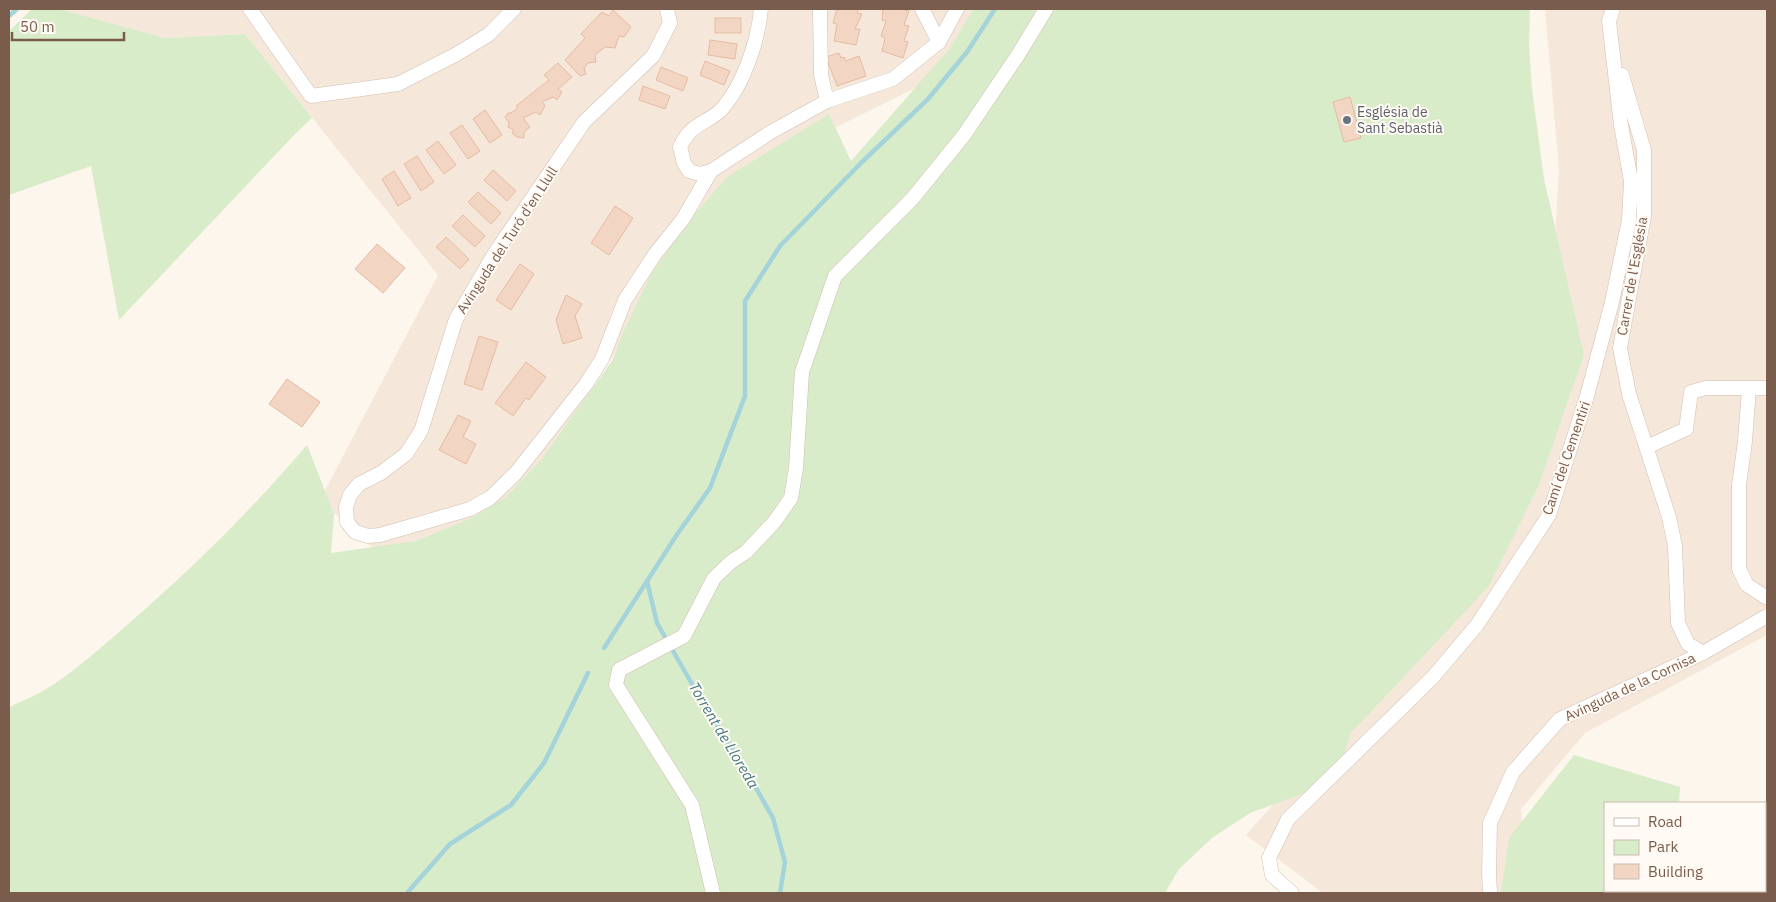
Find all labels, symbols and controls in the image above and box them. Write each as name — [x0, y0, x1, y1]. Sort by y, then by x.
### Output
scale bar — [12, 10, 125, 42]
text: 50 m — [20, 17, 55, 36]
place label: Església de Sant Sebastià — [1357, 103, 1443, 137]
marker: Església de Sant Sebastià — [1341, 114, 1353, 126]
street label: Avinguda del Turó d'en Llull — [453, 163, 562, 317]
street label: Carrer de l'Església — [1613, 215, 1651, 337]
street label: Camí del Cementiri — [1538, 399, 1594, 517]
street label: Avinguda de la Cornisa — [1562, 649, 1699, 725]
water label: Torrent de Lloreda — [685, 678, 763, 792]
legend — [1604, 802, 1766, 892]
text: Road — [1648, 812, 1683, 831]
text: Park — [1648, 837, 1678, 856]
text: Building — [1648, 862, 1703, 881]

